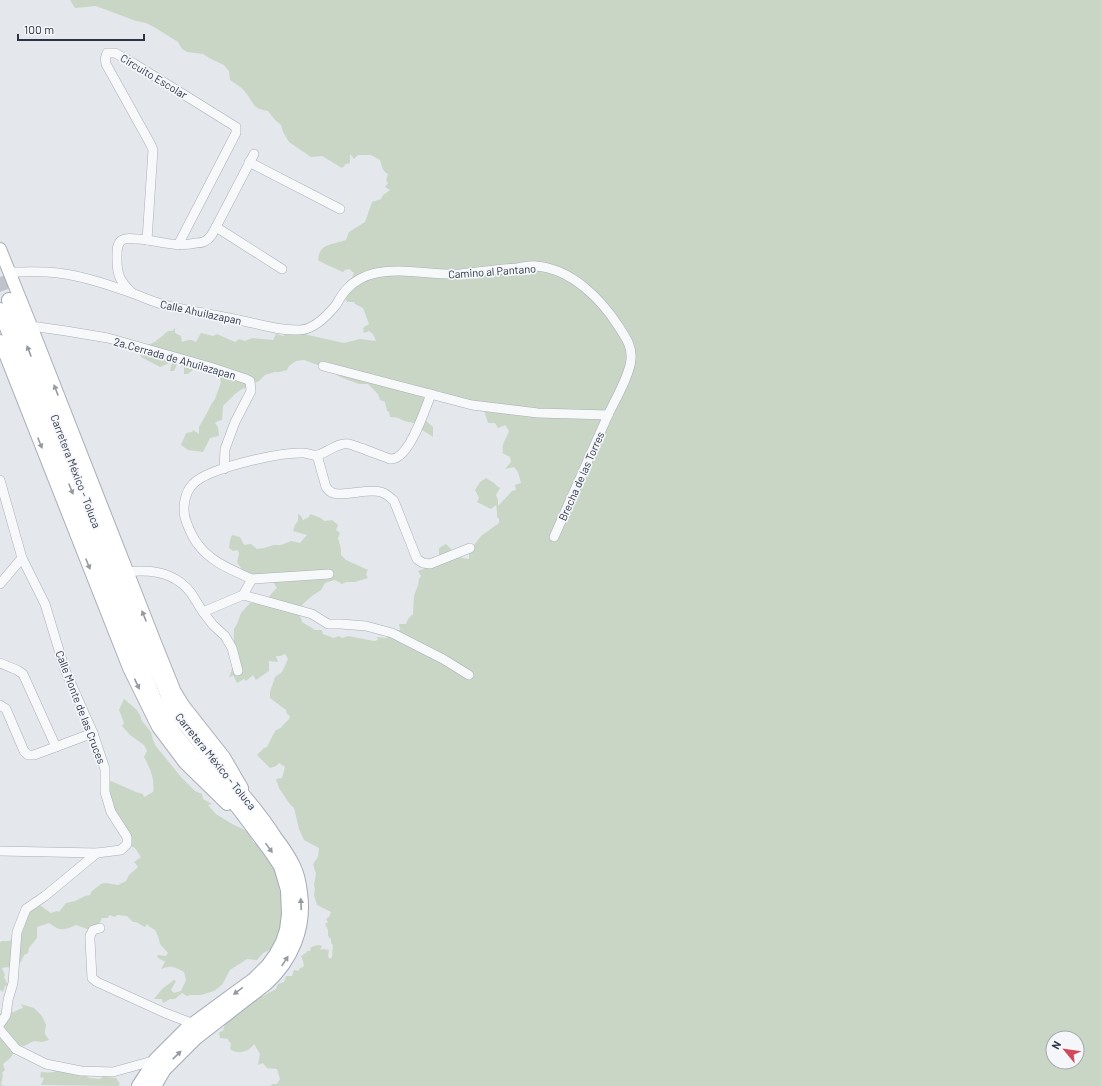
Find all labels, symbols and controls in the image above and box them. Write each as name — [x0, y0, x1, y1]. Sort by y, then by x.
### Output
scale bar — [18, 16, 144, 42]
text: 100 m — [24, 22, 54, 36]
street label: Circuito Escolar — [118, 51, 190, 101]
street label: Camino al Pantano — [448, 261, 536, 281]
street label: Calle Ahuilazapan — [159, 297, 243, 327]
street label: 2a.Cerrada de Ahuilazapan — [113, 334, 238, 382]
one-way arrow — [26, 345, 32, 357]
one-way arrow — [53, 384, 59, 396]
street label: Carretera México - Toluca — [48, 412, 104, 530]
street label: Brecha de las Torres — [555, 429, 607, 523]
one-way arrow — [37, 437, 43, 448]
one-way arrow — [68, 484, 74, 495]
one-way arrow — [85, 558, 91, 570]
one-way arrow — [141, 609, 147, 621]
street label: Calle Monte de las Cruces — [53, 649, 109, 765]
one-way arrow — [133, 678, 140, 690]
street label: Carretera México - Toluca — [173, 710, 259, 812]
one-way arrow — [265, 843, 273, 853]
one-way arrow — [298, 897, 304, 910]
one-way arrow — [281, 956, 289, 966]
one-way arrow — [233, 987, 244, 996]
north arrow — [1045, 1030, 1085, 1070]
text: N — [1048, 1039, 1063, 1051]
one-way arrow — [172, 1050, 182, 1060]

